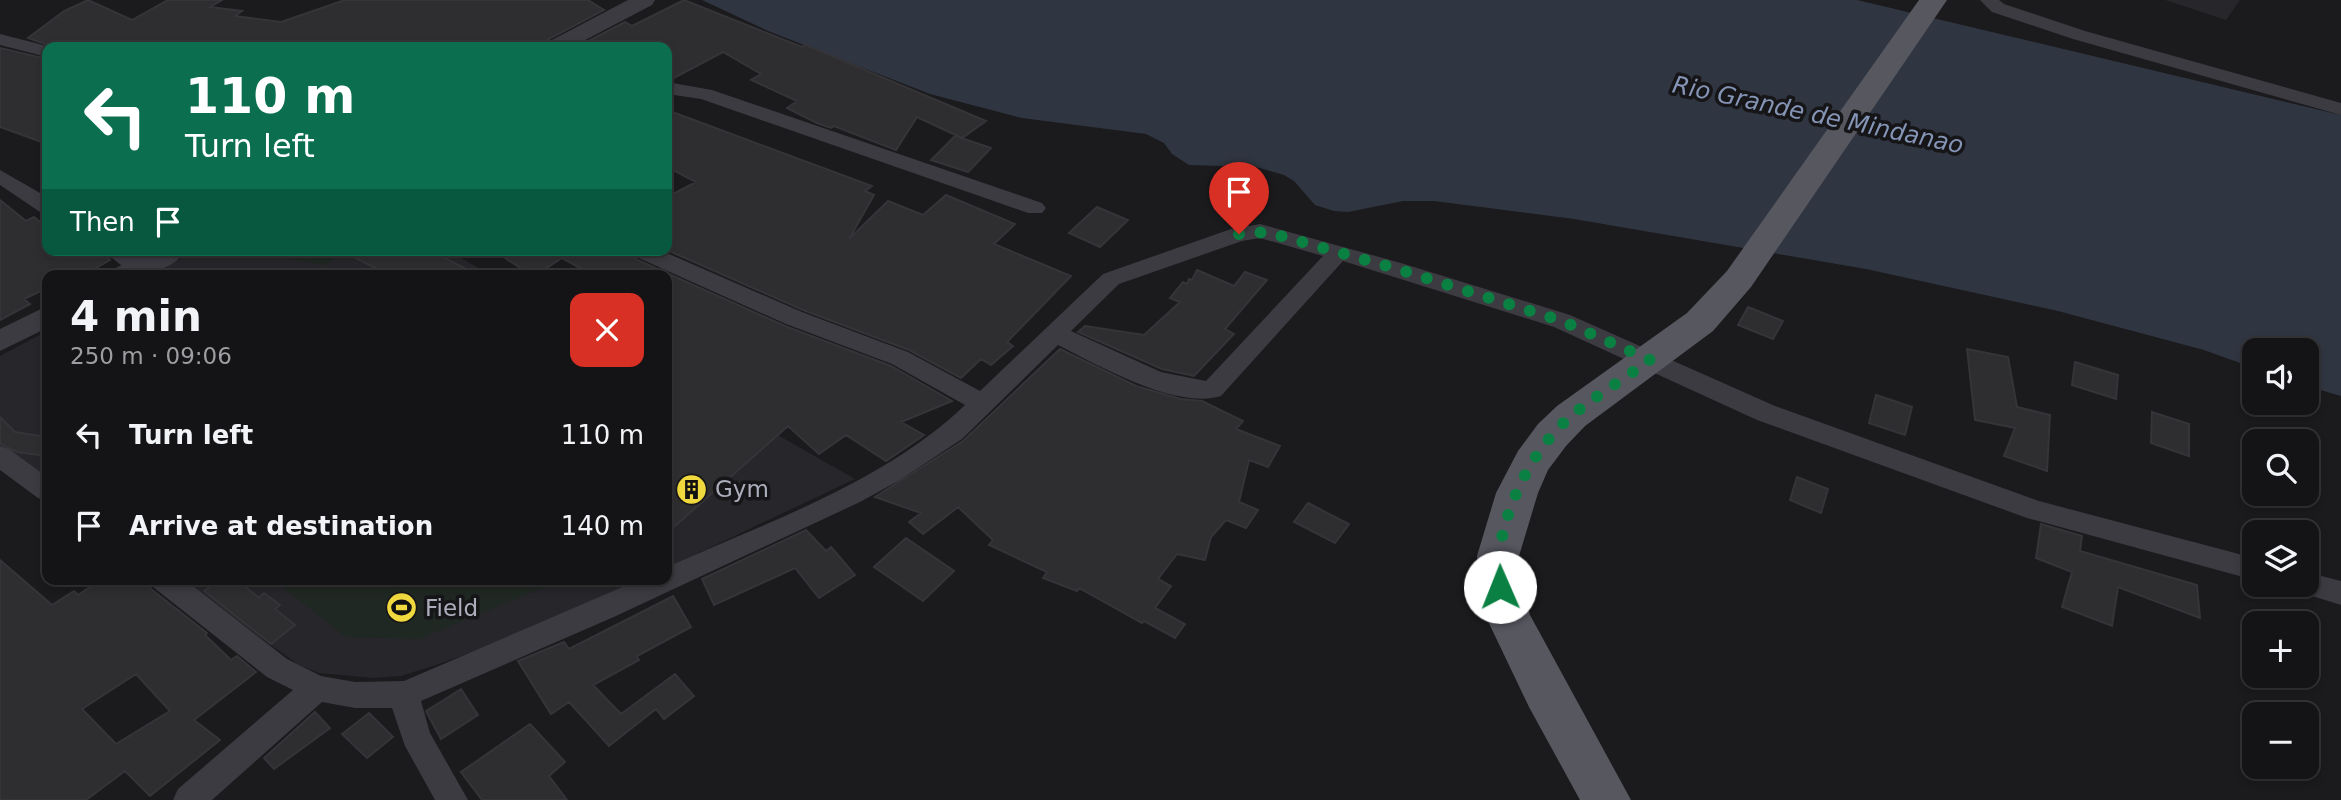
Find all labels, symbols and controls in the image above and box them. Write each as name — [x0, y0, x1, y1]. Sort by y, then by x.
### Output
text: 110 m — [185, 68, 355, 125]
icon: left — [70, 70, 161, 161]
water label: Rio Grande de Mindanao — [1670, 70, 1966, 160]
text: Turn left — [185, 127, 315, 165]
pin — [1209, 162, 1269, 234]
icon: arrive — [1220, 173, 1258, 211]
icon: arrive — [149, 203, 187, 241]
text: Then — [70, 207, 135, 237]
text: 4 min — [70, 292, 202, 341]
button: close — [570, 293, 644, 367]
map controls — [2242, 338, 2319, 779]
button: sound — [2242, 338, 2319, 415]
text: 250 m · 09:06 — [70, 343, 232, 369]
icon: left — [70, 416, 108, 454]
text: Turn left — [129, 420, 253, 450]
text: 110 m — [561, 420, 644, 450]
button: search — [2242, 429, 2319, 506]
building icon: Gym — [675, 472, 709, 506]
place label: Gym — [715, 476, 769, 502]
icon: arrive — [70, 507, 108, 545]
text: Arrive at destination — [129, 511, 433, 541]
text: 140 m — [561, 511, 644, 541]
button: layers — [2242, 520, 2319, 597]
position arrow — [1463, 550, 1537, 624]
sports icon: Field — [385, 591, 419, 625]
place label: Field — [425, 595, 478, 621]
button: + — [2242, 611, 2319, 688]
button: − — [2242, 702, 2319, 779]

